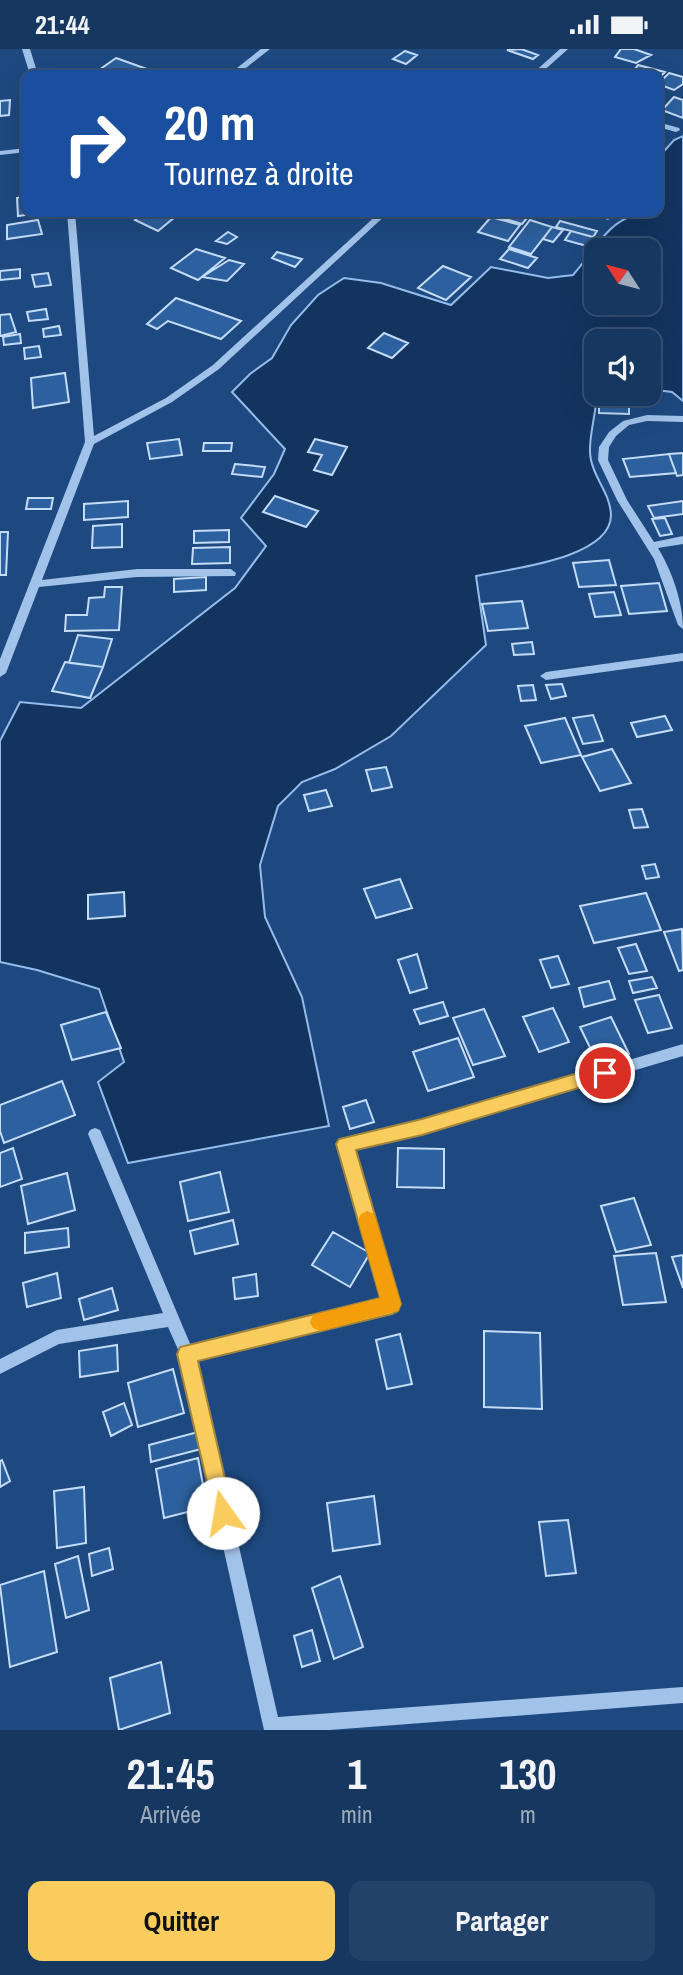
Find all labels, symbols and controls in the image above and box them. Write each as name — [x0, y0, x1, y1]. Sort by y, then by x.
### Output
text: 21:44 — [35, 7, 90, 42]
text: 20 m — [164, 89, 256, 155]
icon: right — [49, 98, 140, 189]
text: Tournez à droite — [164, 152, 354, 195]
north arrow — [584, 238, 662, 315]
map controls — [584, 238, 661, 406]
button: sound — [584, 329, 661, 406]
pin — [575, 1043, 635, 1103]
icon: arrive — [586, 1054, 624, 1092]
position arrow — [186, 1476, 260, 1550]
text: 21:45 — [127, 1746, 215, 1802]
text: 1 — [347, 1746, 366, 1802]
text: 130 — [499, 1746, 557, 1802]
text: Arrivée — [140, 1799, 201, 1830]
text: min — [341, 1799, 373, 1830]
text: m — [520, 1799, 536, 1830]
button: Quitter — [28, 1881, 335, 1961]
button: Partager — [349, 1881, 655, 1961]

